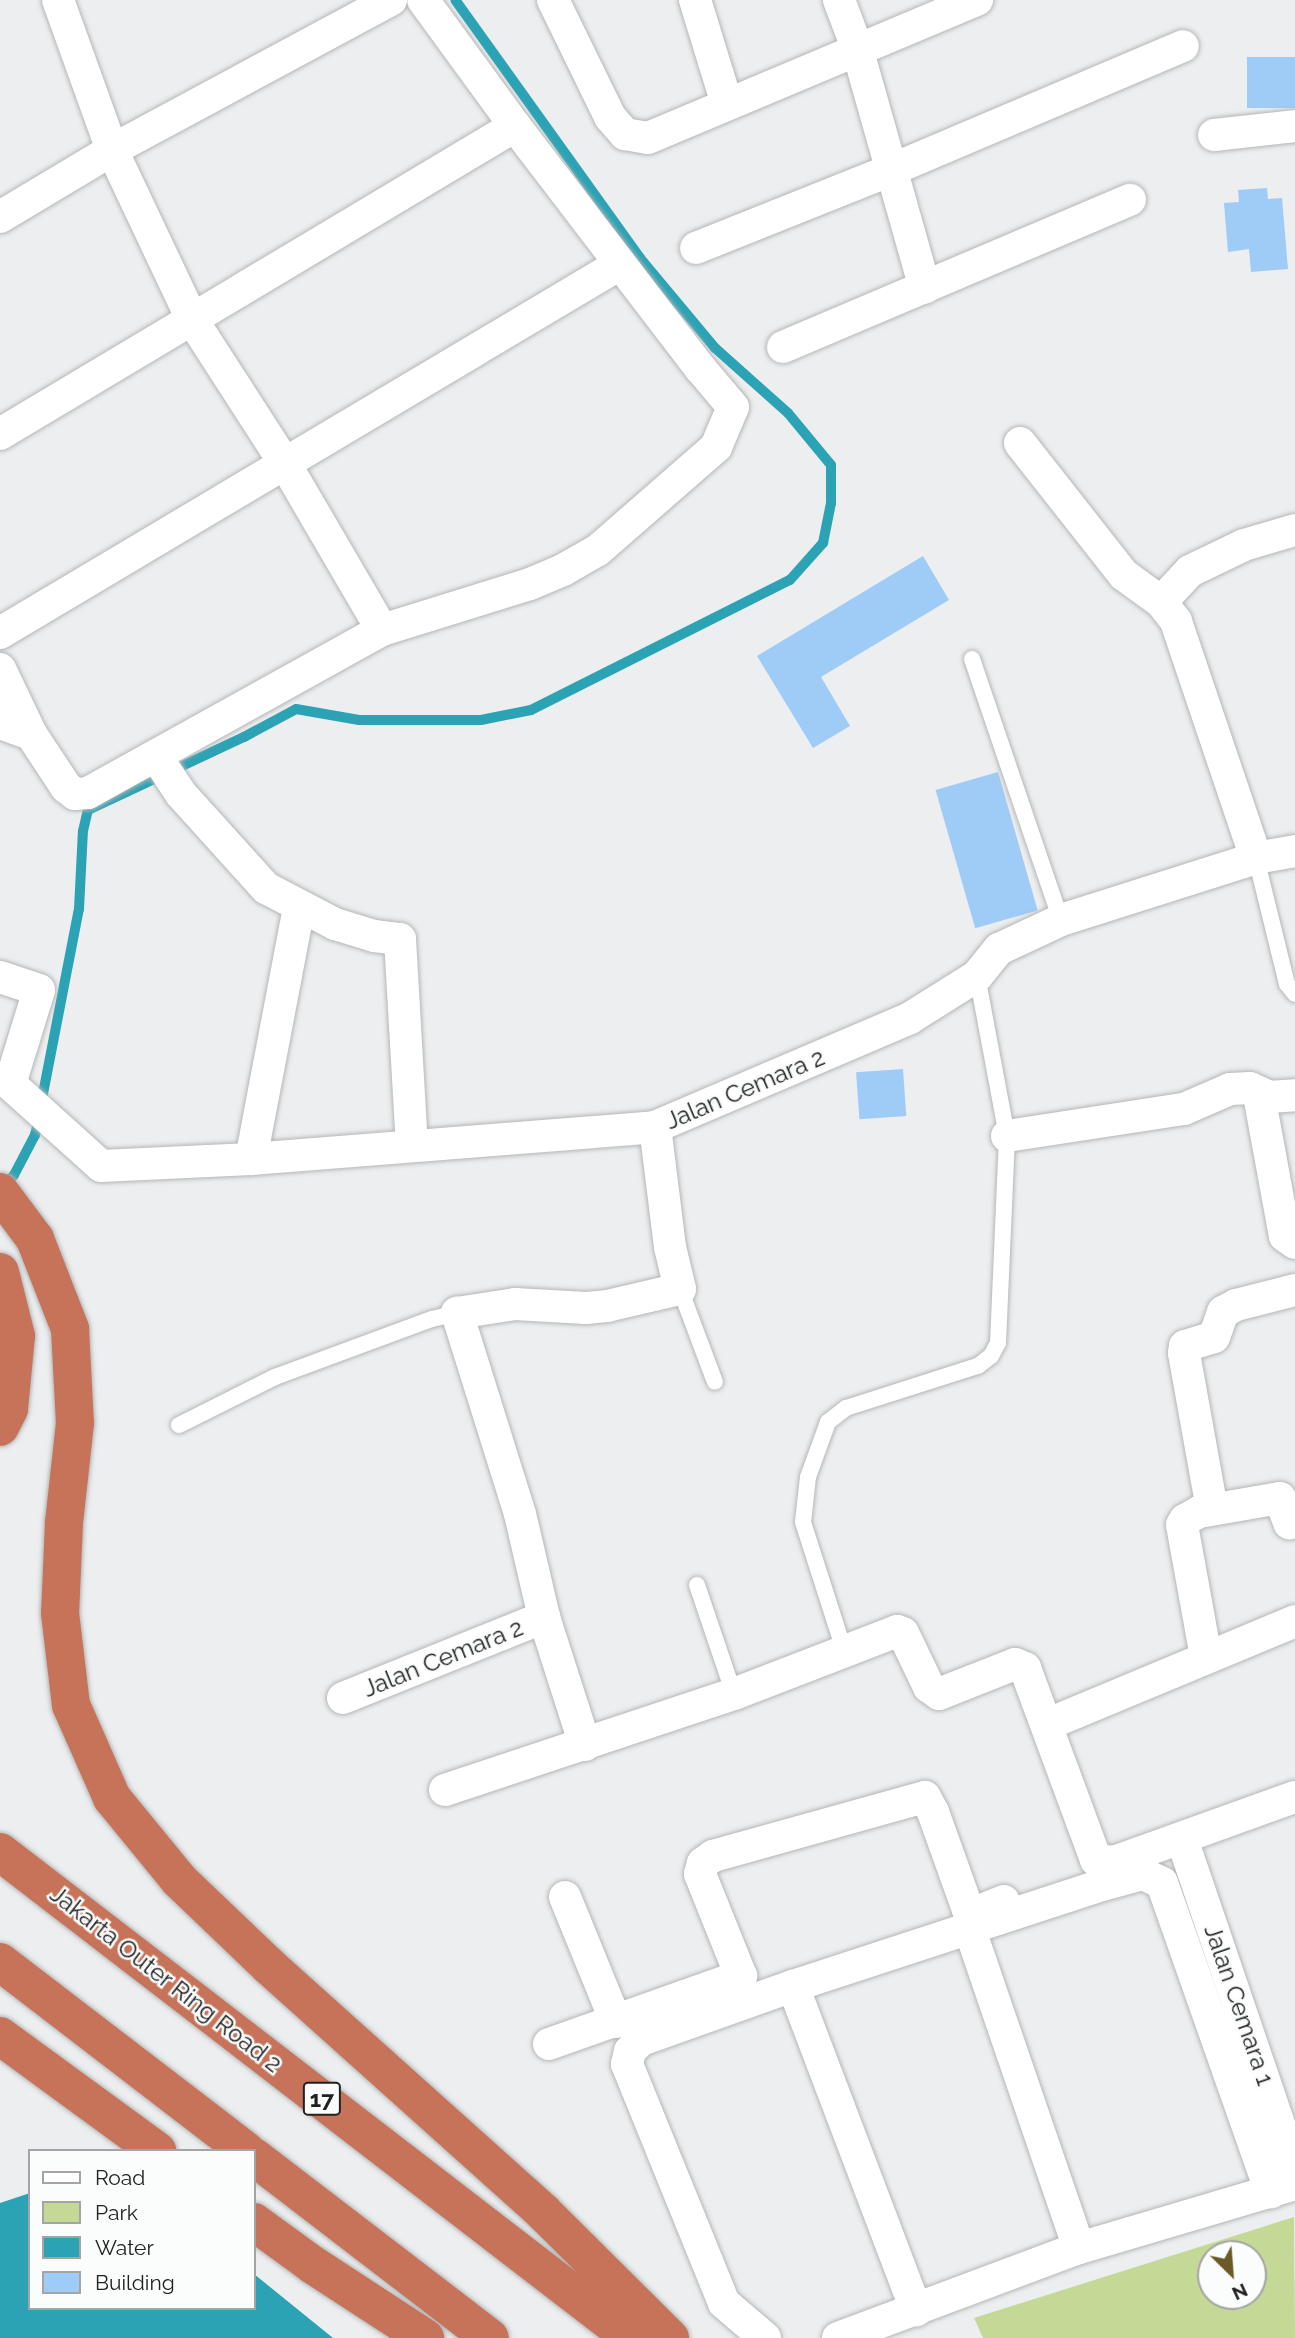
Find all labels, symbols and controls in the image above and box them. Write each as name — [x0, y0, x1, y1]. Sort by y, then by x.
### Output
street label: Jalan Cemara 2 — [661, 1043, 829, 1135]
street label: Jalan Cemara 2 — [359, 1613, 527, 1703]
street label: Jakarta Outer Ring Road 2 — [44, 1879, 288, 2079]
street label: Jalan Cemara 1 — [1198, 1921, 1280, 2089]
road number: 17 — [303, 2080, 341, 2118]
legend — [28, 2149, 256, 2310]
text: Road — [95, 2165, 145, 2190]
text: Park — [95, 2200, 138, 2225]
text: Water — [95, 2235, 154, 2260]
north arrow — [1197, 2240, 1267, 2310]
text: Building — [95, 2270, 175, 2295]
text: N — [1229, 2279, 1251, 2305]

